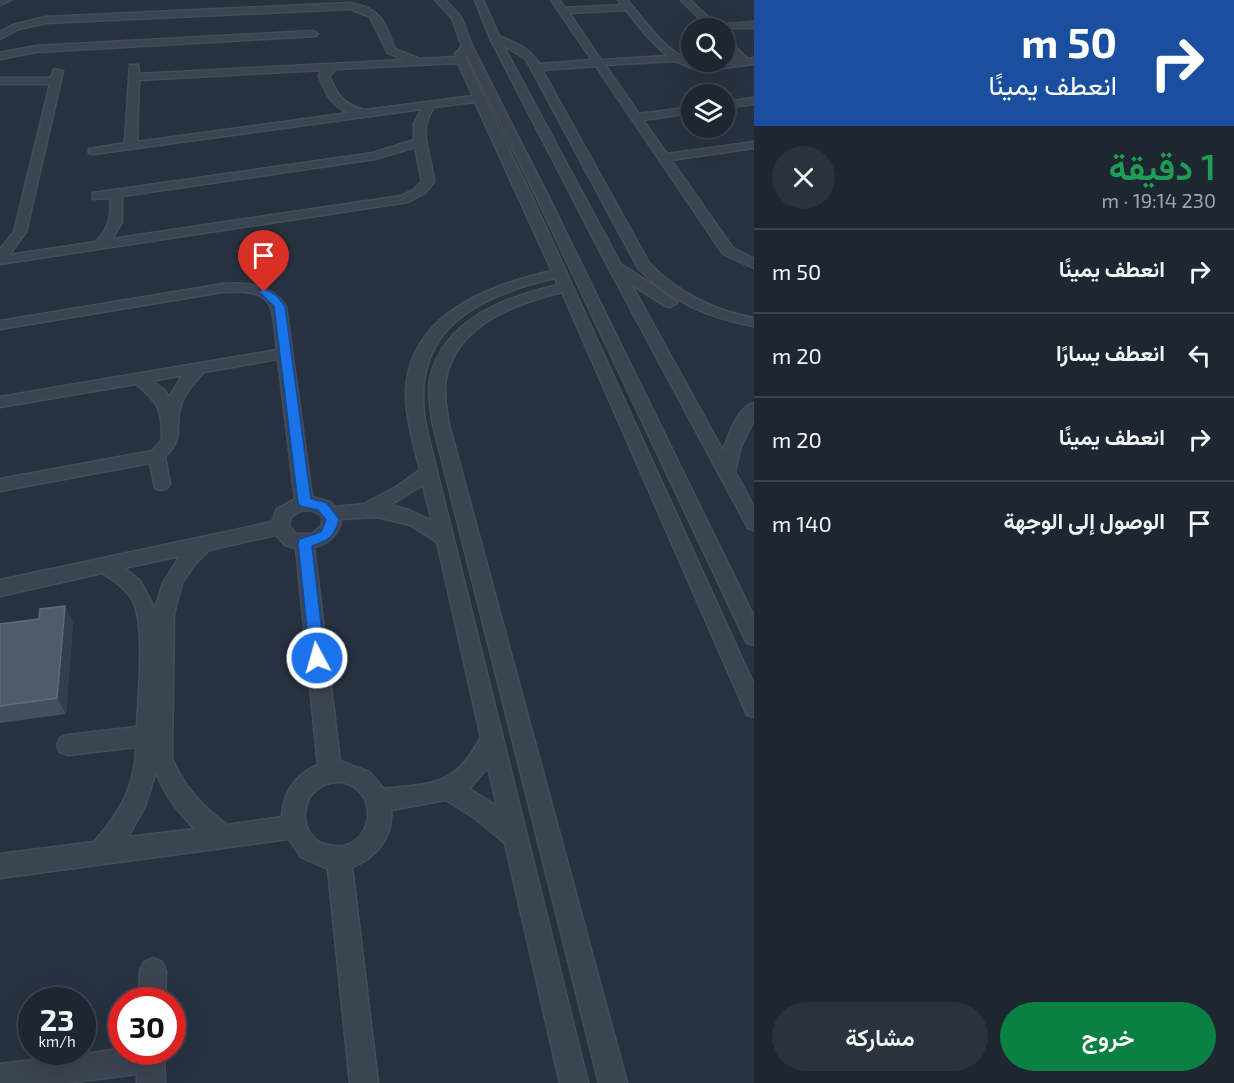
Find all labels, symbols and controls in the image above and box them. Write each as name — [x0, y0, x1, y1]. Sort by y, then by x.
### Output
text: 50 m — [1021, 16, 1117, 66]
map controls — [681, 18, 735, 138]
button: search — [681, 18, 735, 72]
icon: right — [1138, 24, 1216, 102]
text: انعطف يمينًا — [988, 68, 1117, 100]
button: layers — [681, 84, 735, 138]
text: 1 دقيقة — [1109, 144, 1216, 187]
button: close — [772, 146, 835, 209]
text: 230 m · 19:14 — [1102, 188, 1216, 212]
pin — [238, 230, 289, 292]
icon: arrive — [247, 239, 280, 272]
text: انعطف يمينًا — [1059, 255, 1165, 281]
icon: right — [1183, 255, 1216, 288]
text: 50 m — [772, 258, 821, 284]
text: انعطف يسارًا — [1056, 339, 1165, 365]
icon: left — [1183, 339, 1216, 372]
text: 20 m — [772, 342, 822, 368]
text: انعطف يمينًا — [1059, 423, 1165, 449]
icon: right — [1183, 423, 1216, 456]
text: 20 m — [772, 426, 822, 452]
text: الوصول إلى الوجهة — [1003, 507, 1165, 533]
icon: arrive — [1183, 507, 1216, 540]
text: 140 m — [772, 510, 832, 536]
position arrow — [285, 626, 349, 690]
speed limit sign: 30 — [108, 987, 186, 1065]
text: 23 — [40, 1001, 74, 1037]
button: مشاركة — [772, 1002, 988, 1071]
button: خروج — [1000, 1002, 1216, 1071]
text: km/h — [38, 1032, 76, 1050]

